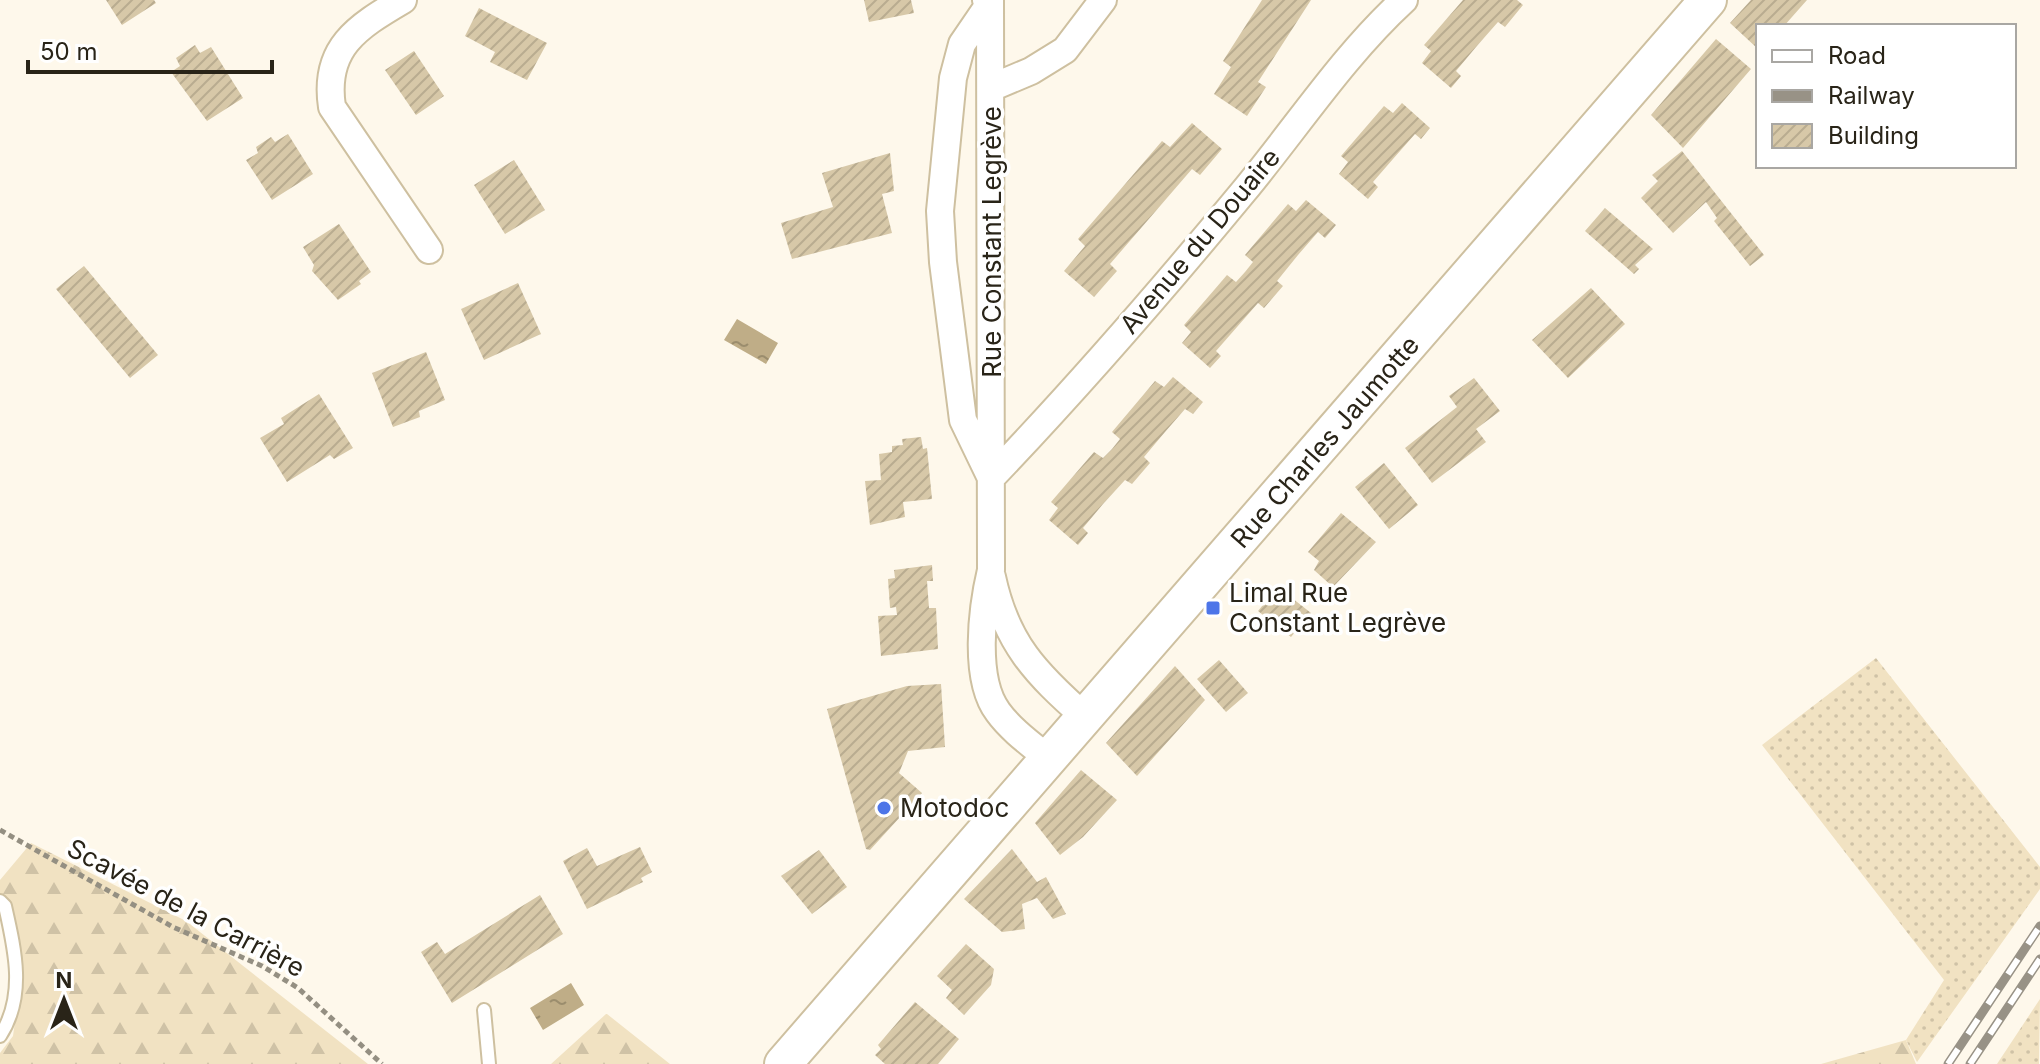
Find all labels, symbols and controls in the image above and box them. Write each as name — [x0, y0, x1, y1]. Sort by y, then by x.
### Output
scale bar — [28, 24, 272, 74]
legend — [1756, 24, 2016, 168]
text: 50 m — [40, 37, 98, 66]
text: Road — [1828, 41, 1886, 70]
text: Railway — [1828, 81, 1915, 110]
street label: Rue Constant Legrève — [976, 106, 1007, 378]
text: Building — [1828, 121, 1919, 150]
street label: Avenue du Douaire — [1113, 142, 1286, 340]
street label: Rue Charles Jaumotte — [1224, 329, 1425, 554]
place label: Limal Rue Constant Legrève — [1229, 577, 1446, 638]
marker: Limal Rue Constant Legrève — [1204, 599, 1222, 617]
place label: Motodoc — [900, 792, 1009, 823]
marker: Motodoc — [875, 799, 893, 817]
street label: Scavée de la Carrière — [62, 832, 310, 983]
north arrow — [24, 960, 104, 1040]
text: N — [56, 967, 72, 993]

